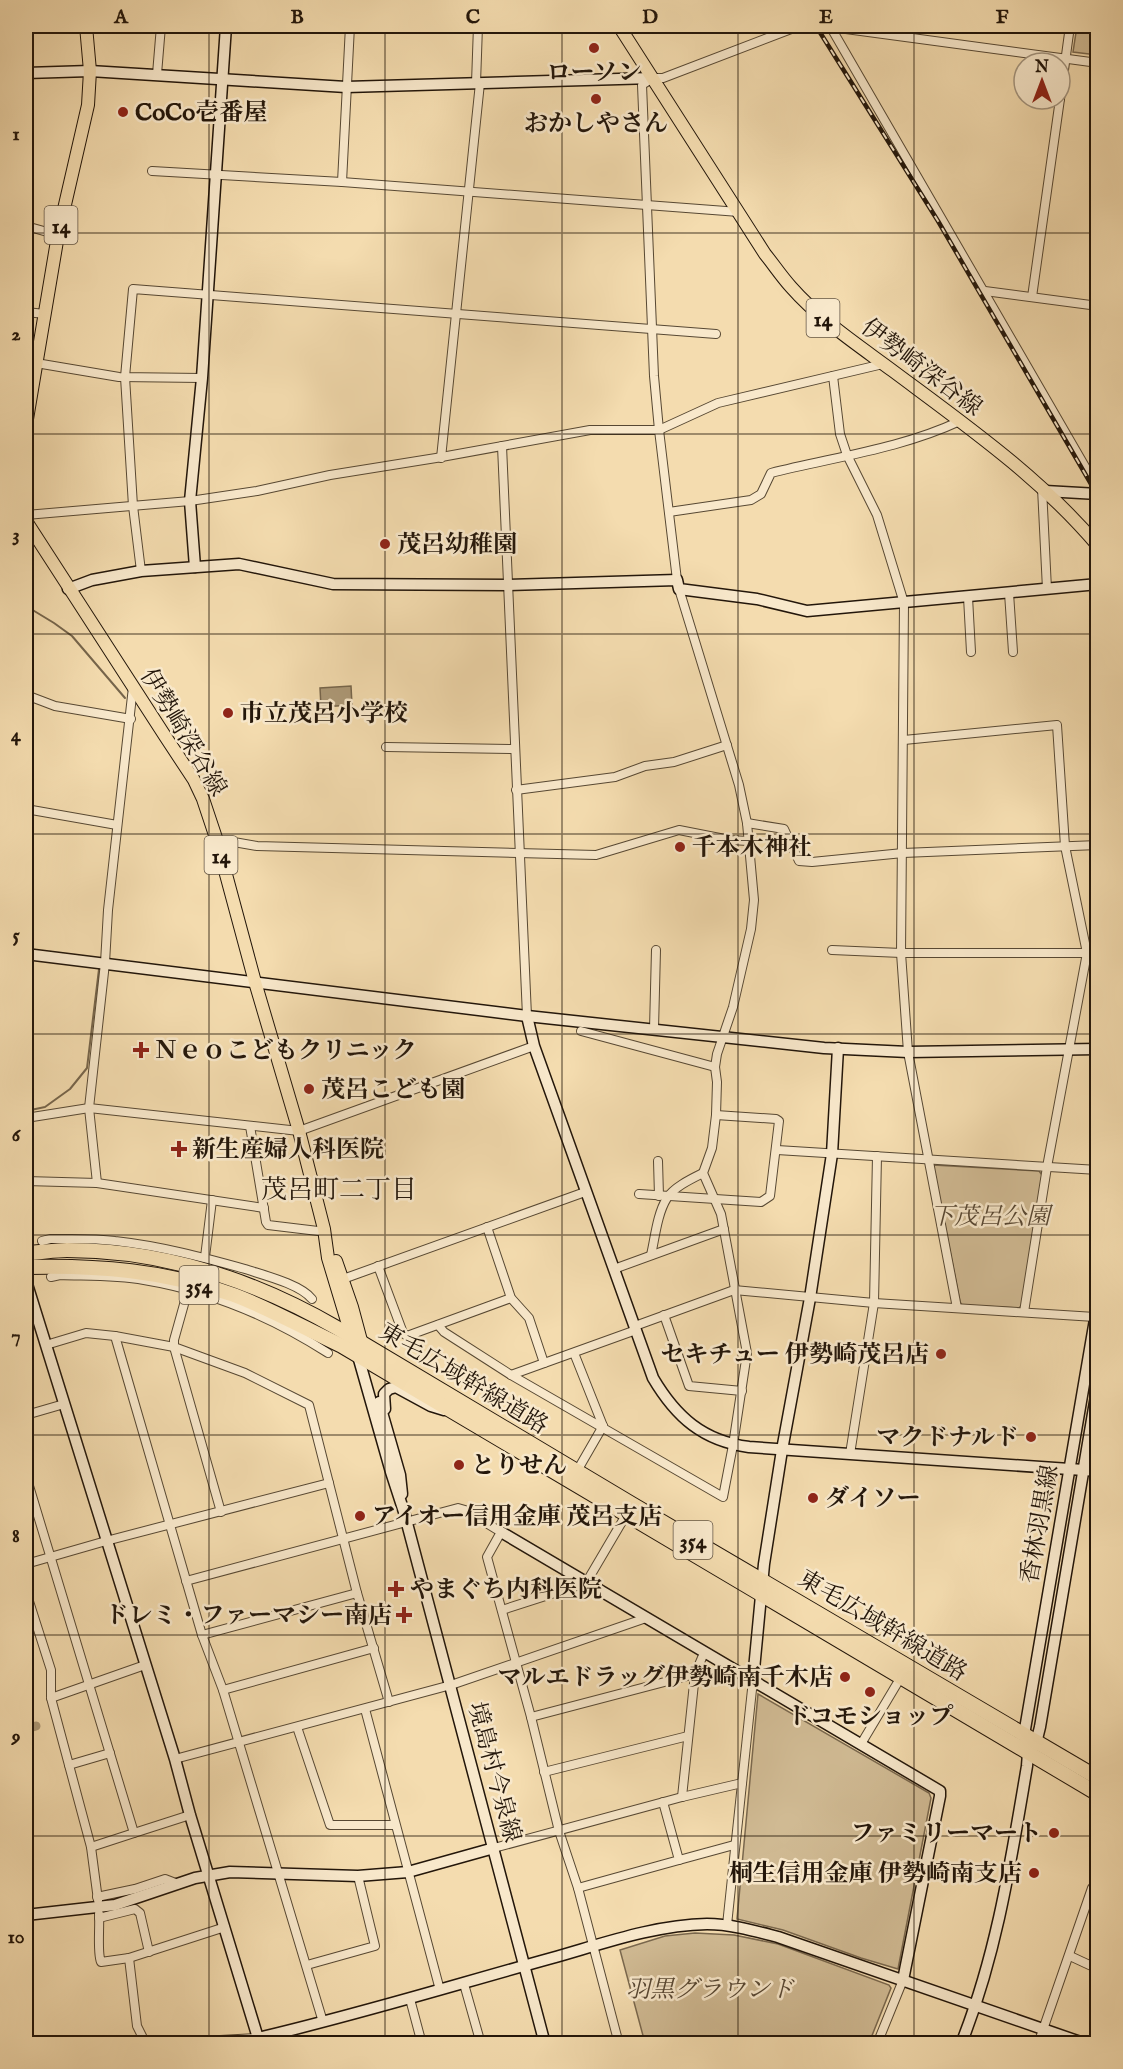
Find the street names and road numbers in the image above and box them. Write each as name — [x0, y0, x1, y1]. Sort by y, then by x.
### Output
road number: 14 — [44, 206, 78, 244]
road number: 14 — [806, 299, 840, 337]
street label: 伊勢崎深谷線 — [854, 312, 988, 424]
street label: 伊勢崎深谷線 — [132, 663, 233, 802]
road number: 14 — [204, 836, 238, 874]
road number: 354 — [180, 1266, 218, 1304]
street label: 東毛広域幹線道路 — [373, 1317, 553, 1442]
street label: 香林羽黒線 — [1015, 1462, 1066, 1586]
road number: 354 — [674, 1521, 712, 1559]
street label: 東毛広域幹線道路 — [792, 1564, 972, 1689]
street label: 境島村今泉線 — [460, 1699, 527, 1846]

